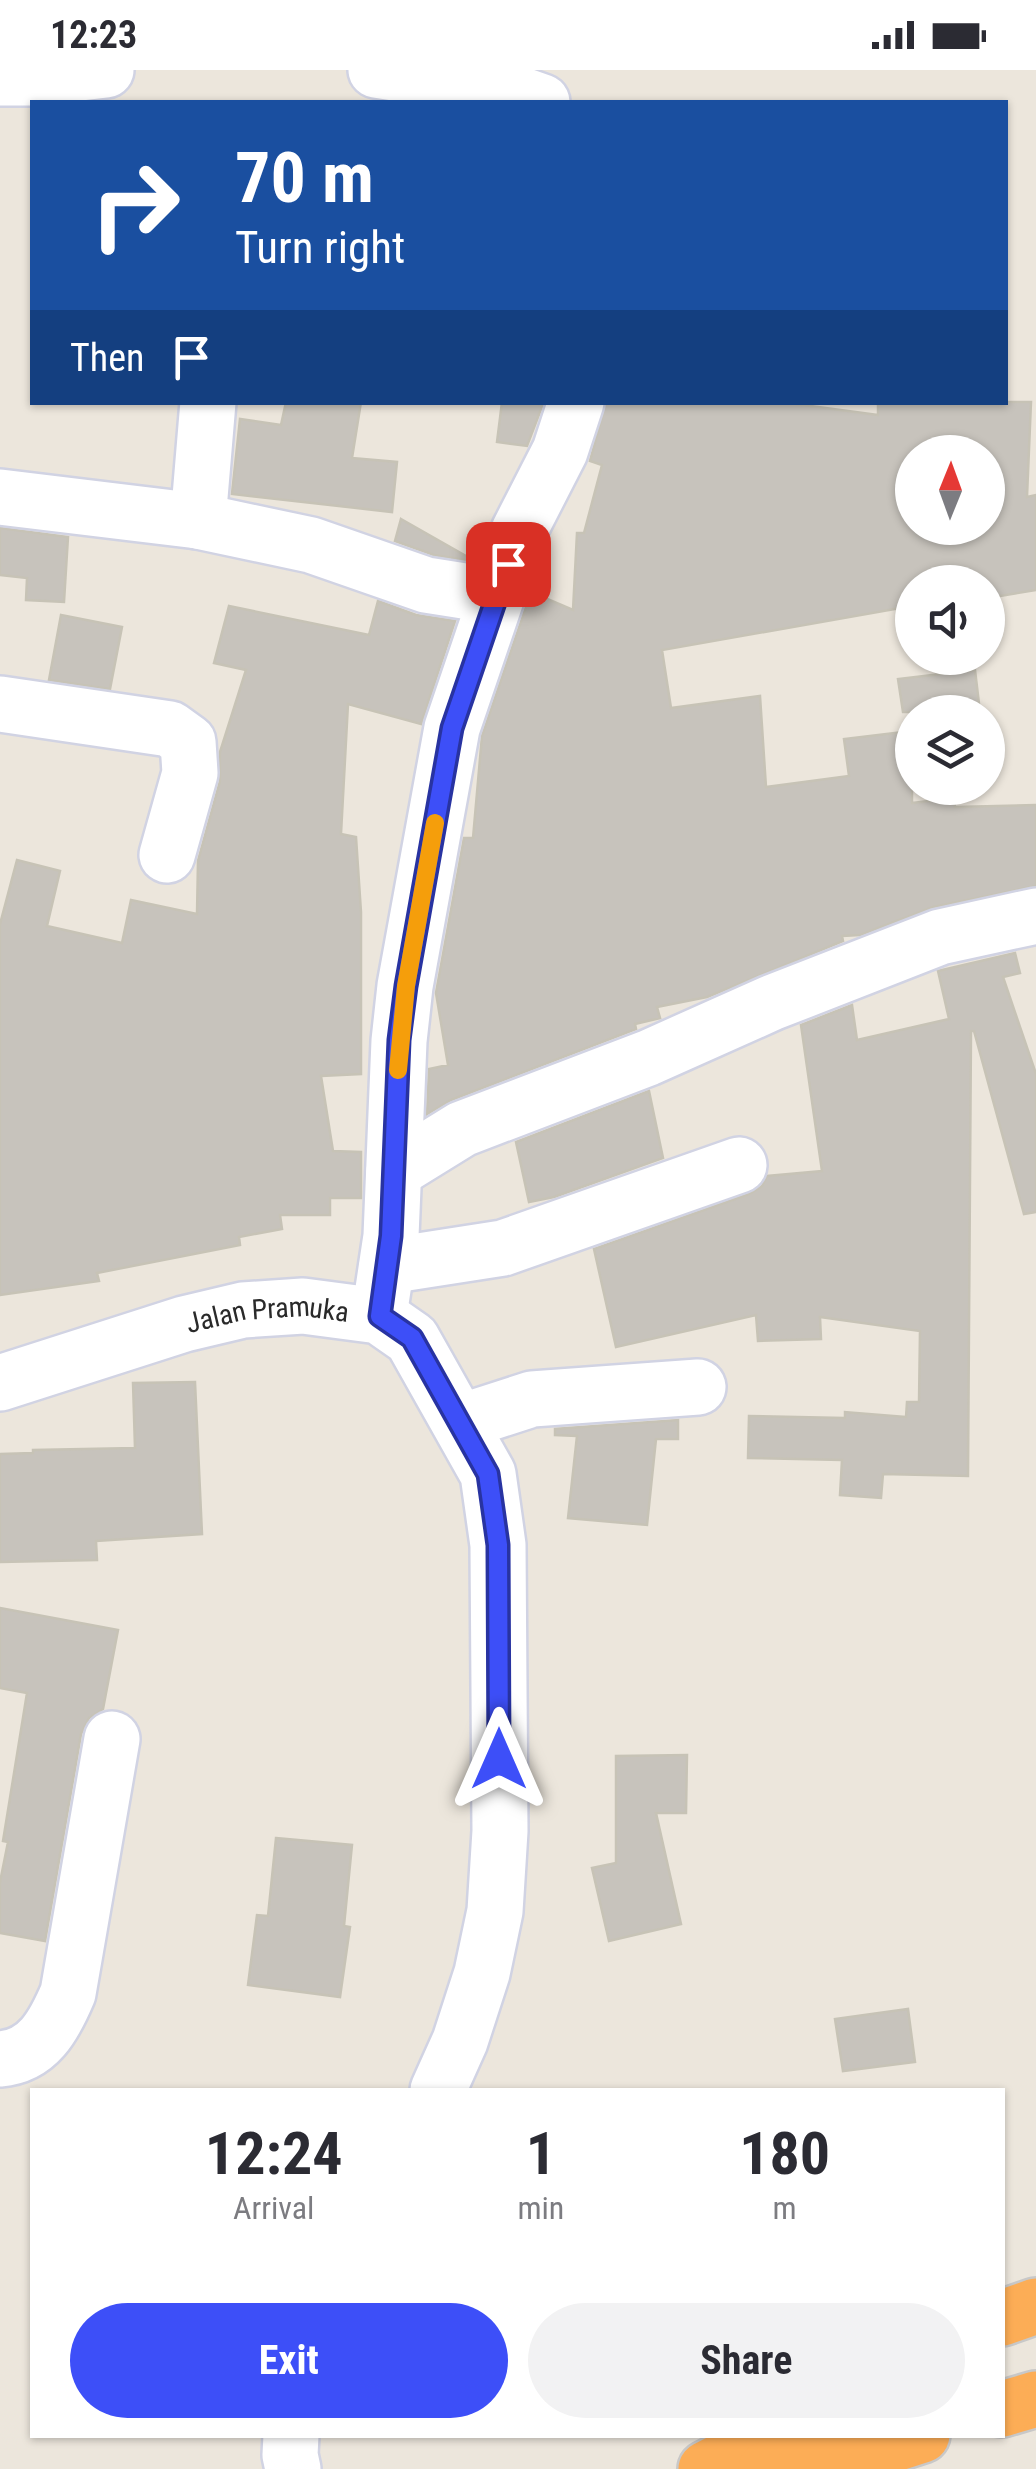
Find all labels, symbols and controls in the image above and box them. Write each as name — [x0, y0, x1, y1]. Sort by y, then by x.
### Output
text: 12:23 — [50, 13, 137, 57]
text: 70 m — [235, 137, 374, 219]
icon: right — [70, 140, 200, 270]
text: Turn right — [235, 221, 405, 274]
icon: arrive — [164, 330, 219, 385]
text: Then — [70, 336, 144, 380]
north arrow — [895, 435, 1005, 545]
map controls — [895, 435, 1005, 805]
pin — [466, 522, 551, 607]
icon: arrive — [481, 537, 536, 592]
button: sound — [895, 565, 1005, 675]
button: layers — [895, 695, 1005, 805]
street label: Jalan Pramuka — [183, 1290, 351, 1340]
position arrow — [447, 1707, 551, 1811]
text: 12:24 — [205, 2118, 343, 2189]
text: 1 — [526, 2118, 556, 2189]
text: 180 — [739, 2118, 830, 2189]
text: Arrival — [233, 2189, 314, 2227]
text: min — [517, 2189, 564, 2227]
text: m — [773, 2189, 797, 2227]
button: Exit — [70, 2303, 508, 2418]
button: Share — [528, 2303, 965, 2418]

